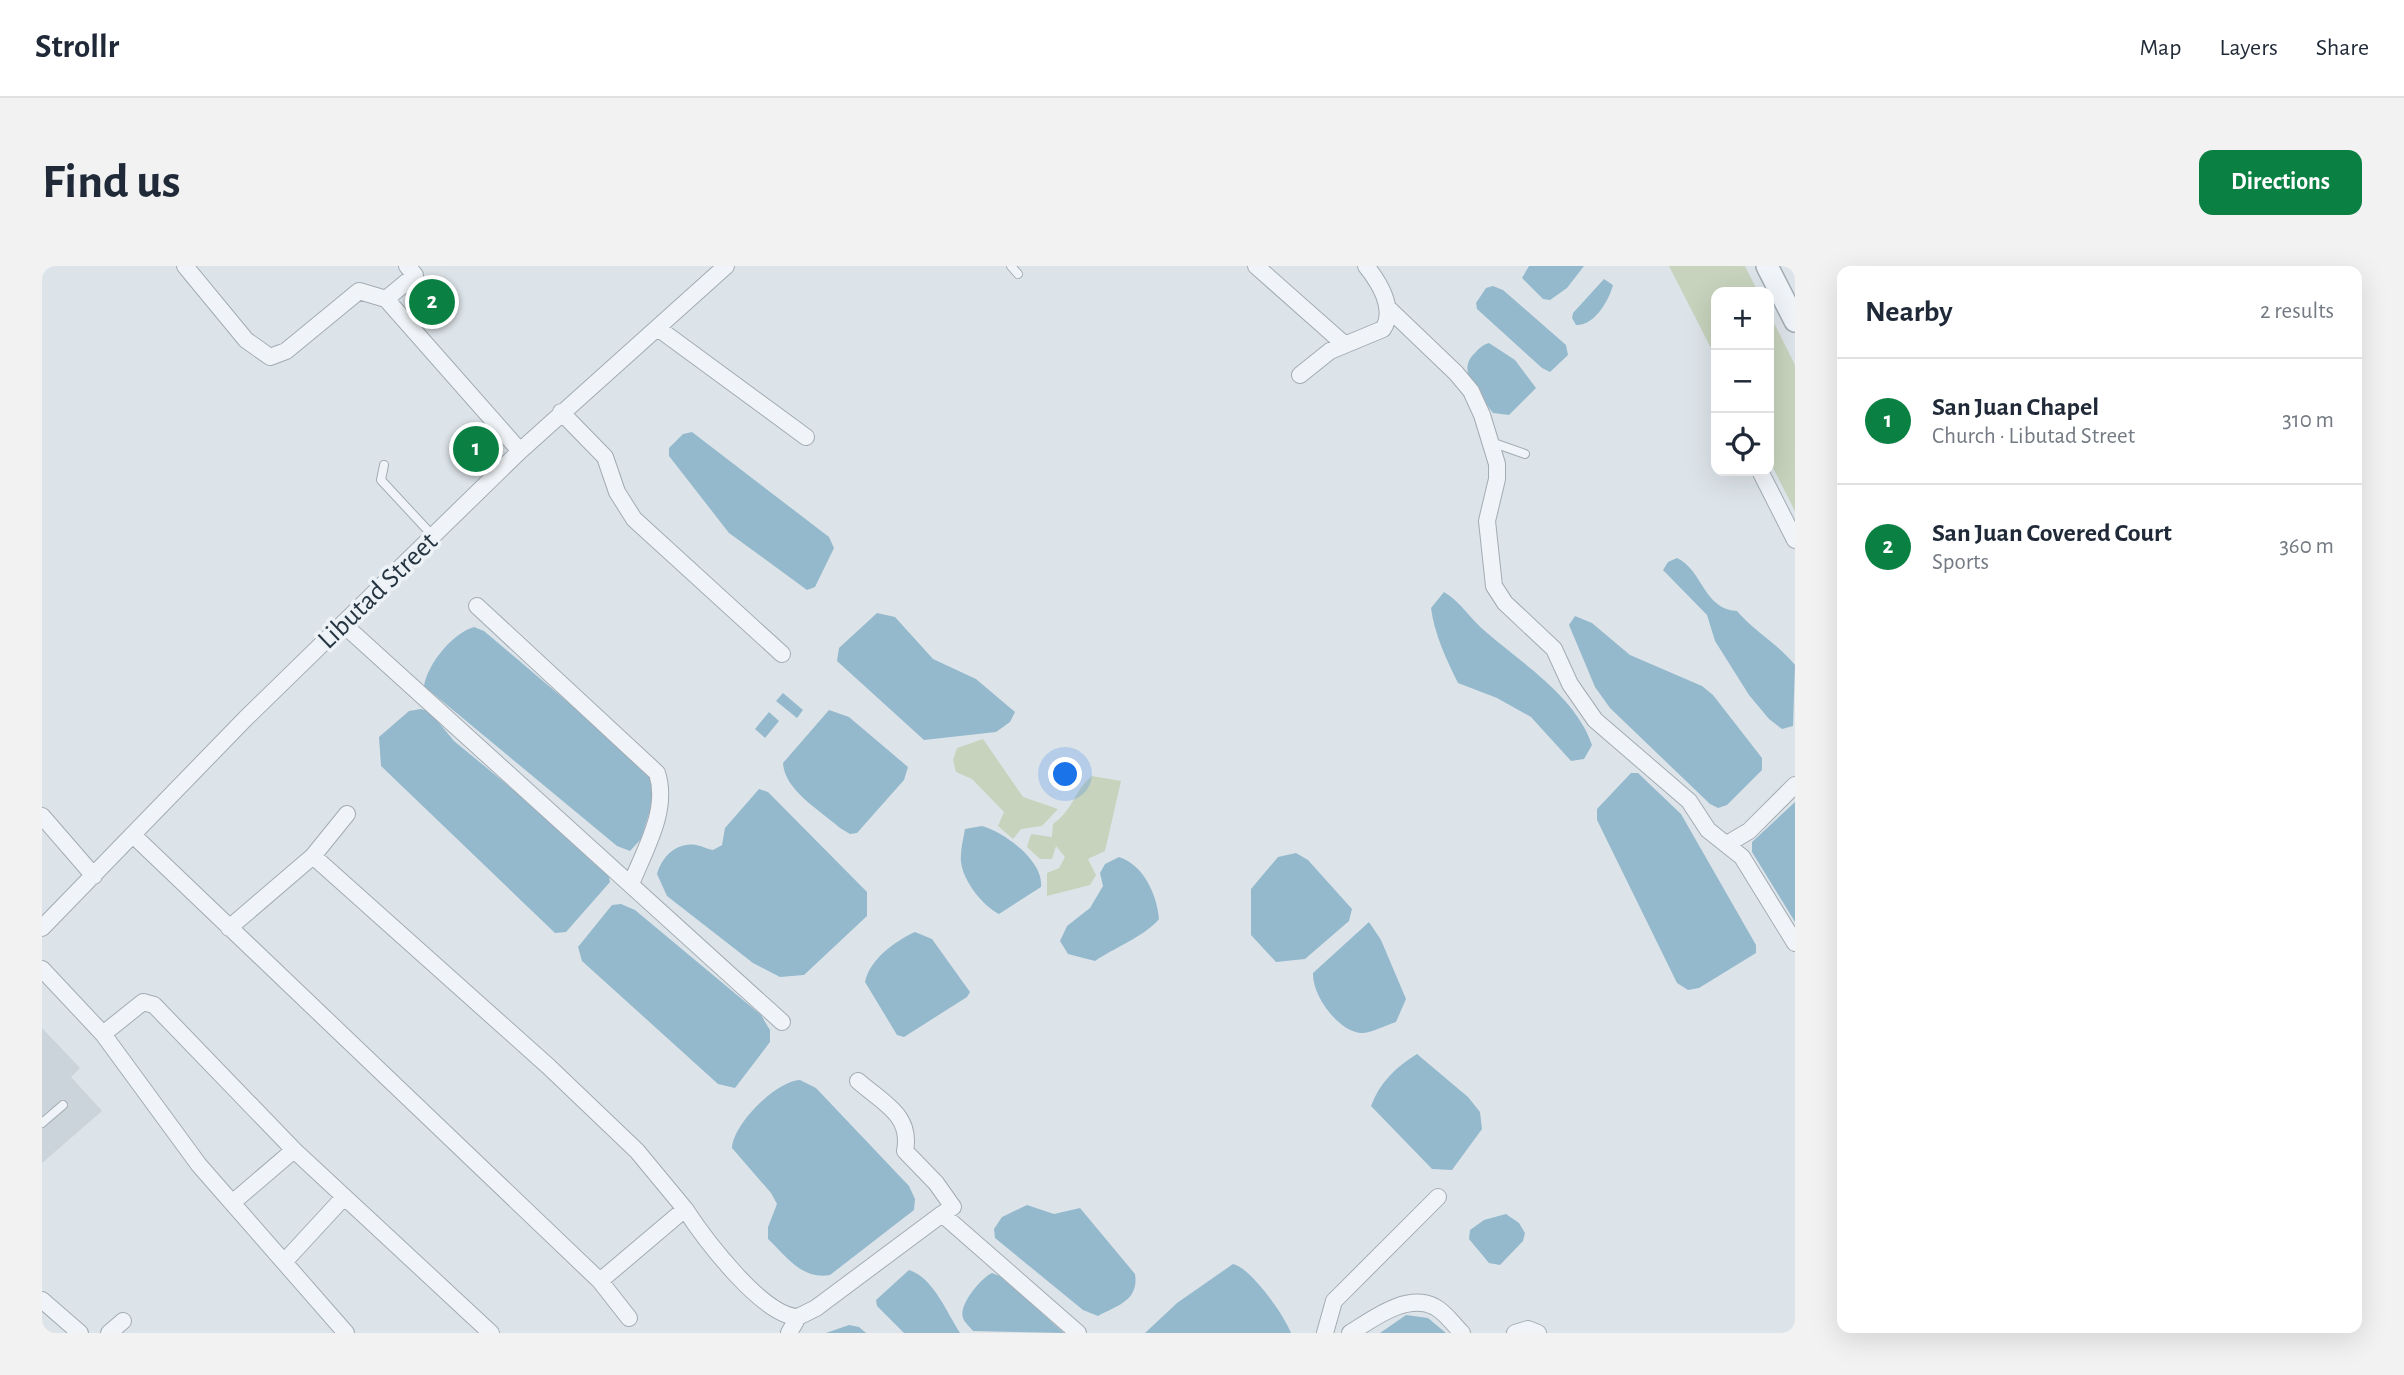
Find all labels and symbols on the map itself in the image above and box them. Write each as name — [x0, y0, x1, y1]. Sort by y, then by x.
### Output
pin: 2 — [409, 276, 455, 328]
pin: 1 — [453, 423, 499, 475]
street label: Libutad Street — [313, 527, 443, 655]
your location — [1048, 757, 1082, 791]

